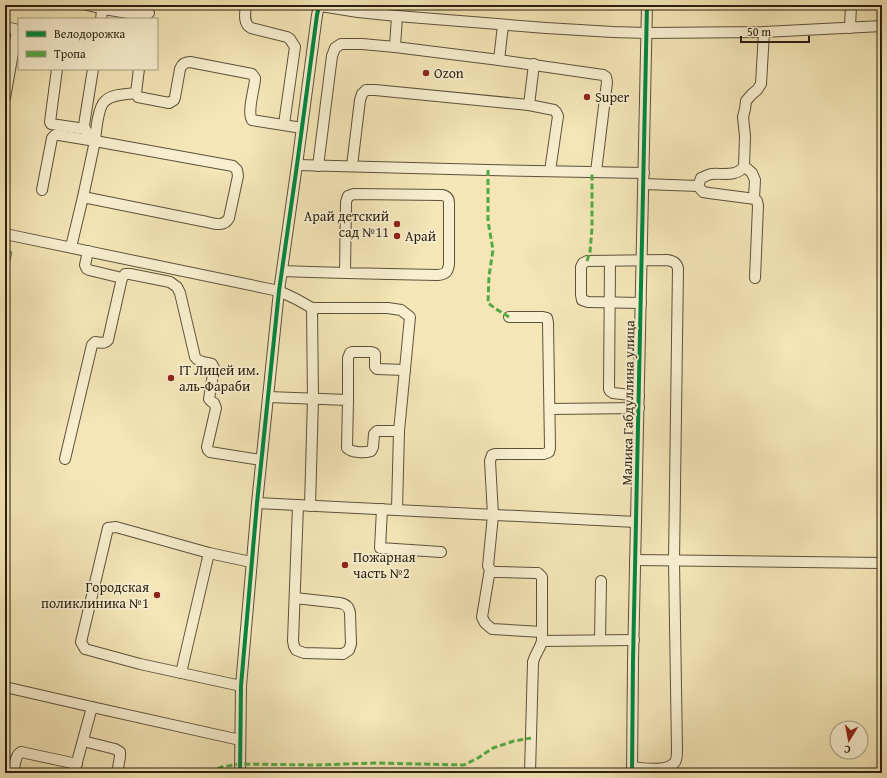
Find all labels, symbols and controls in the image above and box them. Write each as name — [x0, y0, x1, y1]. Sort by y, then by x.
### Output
legend — [18, 18, 158, 70]
scale bar — [741, 18, 809, 44]
text: 50 m — [747, 23, 771, 40]
text: Велодорожка — [54, 25, 125, 42]
text: Тропа — [54, 45, 86, 62]
place label: Ozon — [434, 63, 464, 83]
marker: Ozon — [421, 68, 431, 78]
place label: Super — [595, 87, 630, 107]
marker: Super — [582, 92, 592, 102]
place label: Арай детский сад №11 — [304, 206, 389, 242]
marker: Арай детский сад №11 — [392, 219, 402, 229]
place label: Арай — [405, 226, 436, 246]
marker: Арай — [392, 231, 402, 241]
street label: Малика Габдуллина улица — [617, 320, 639, 486]
place label: IT Лицей им. аль-Фараби — [179, 360, 259, 396]
marker: IT Лицей им. аль-Фараби — [166, 373, 176, 383]
place label: Пожарная часть №2 — [353, 547, 416, 583]
marker: Пожарная часть №2 — [340, 560, 350, 570]
place label: Городская поликлиника №1 — [41, 577, 149, 613]
marker: Городская поликлиника №1 — [152, 590, 162, 600]
north arrow — [829, 720, 869, 760]
text: С — [843, 741, 852, 758]

